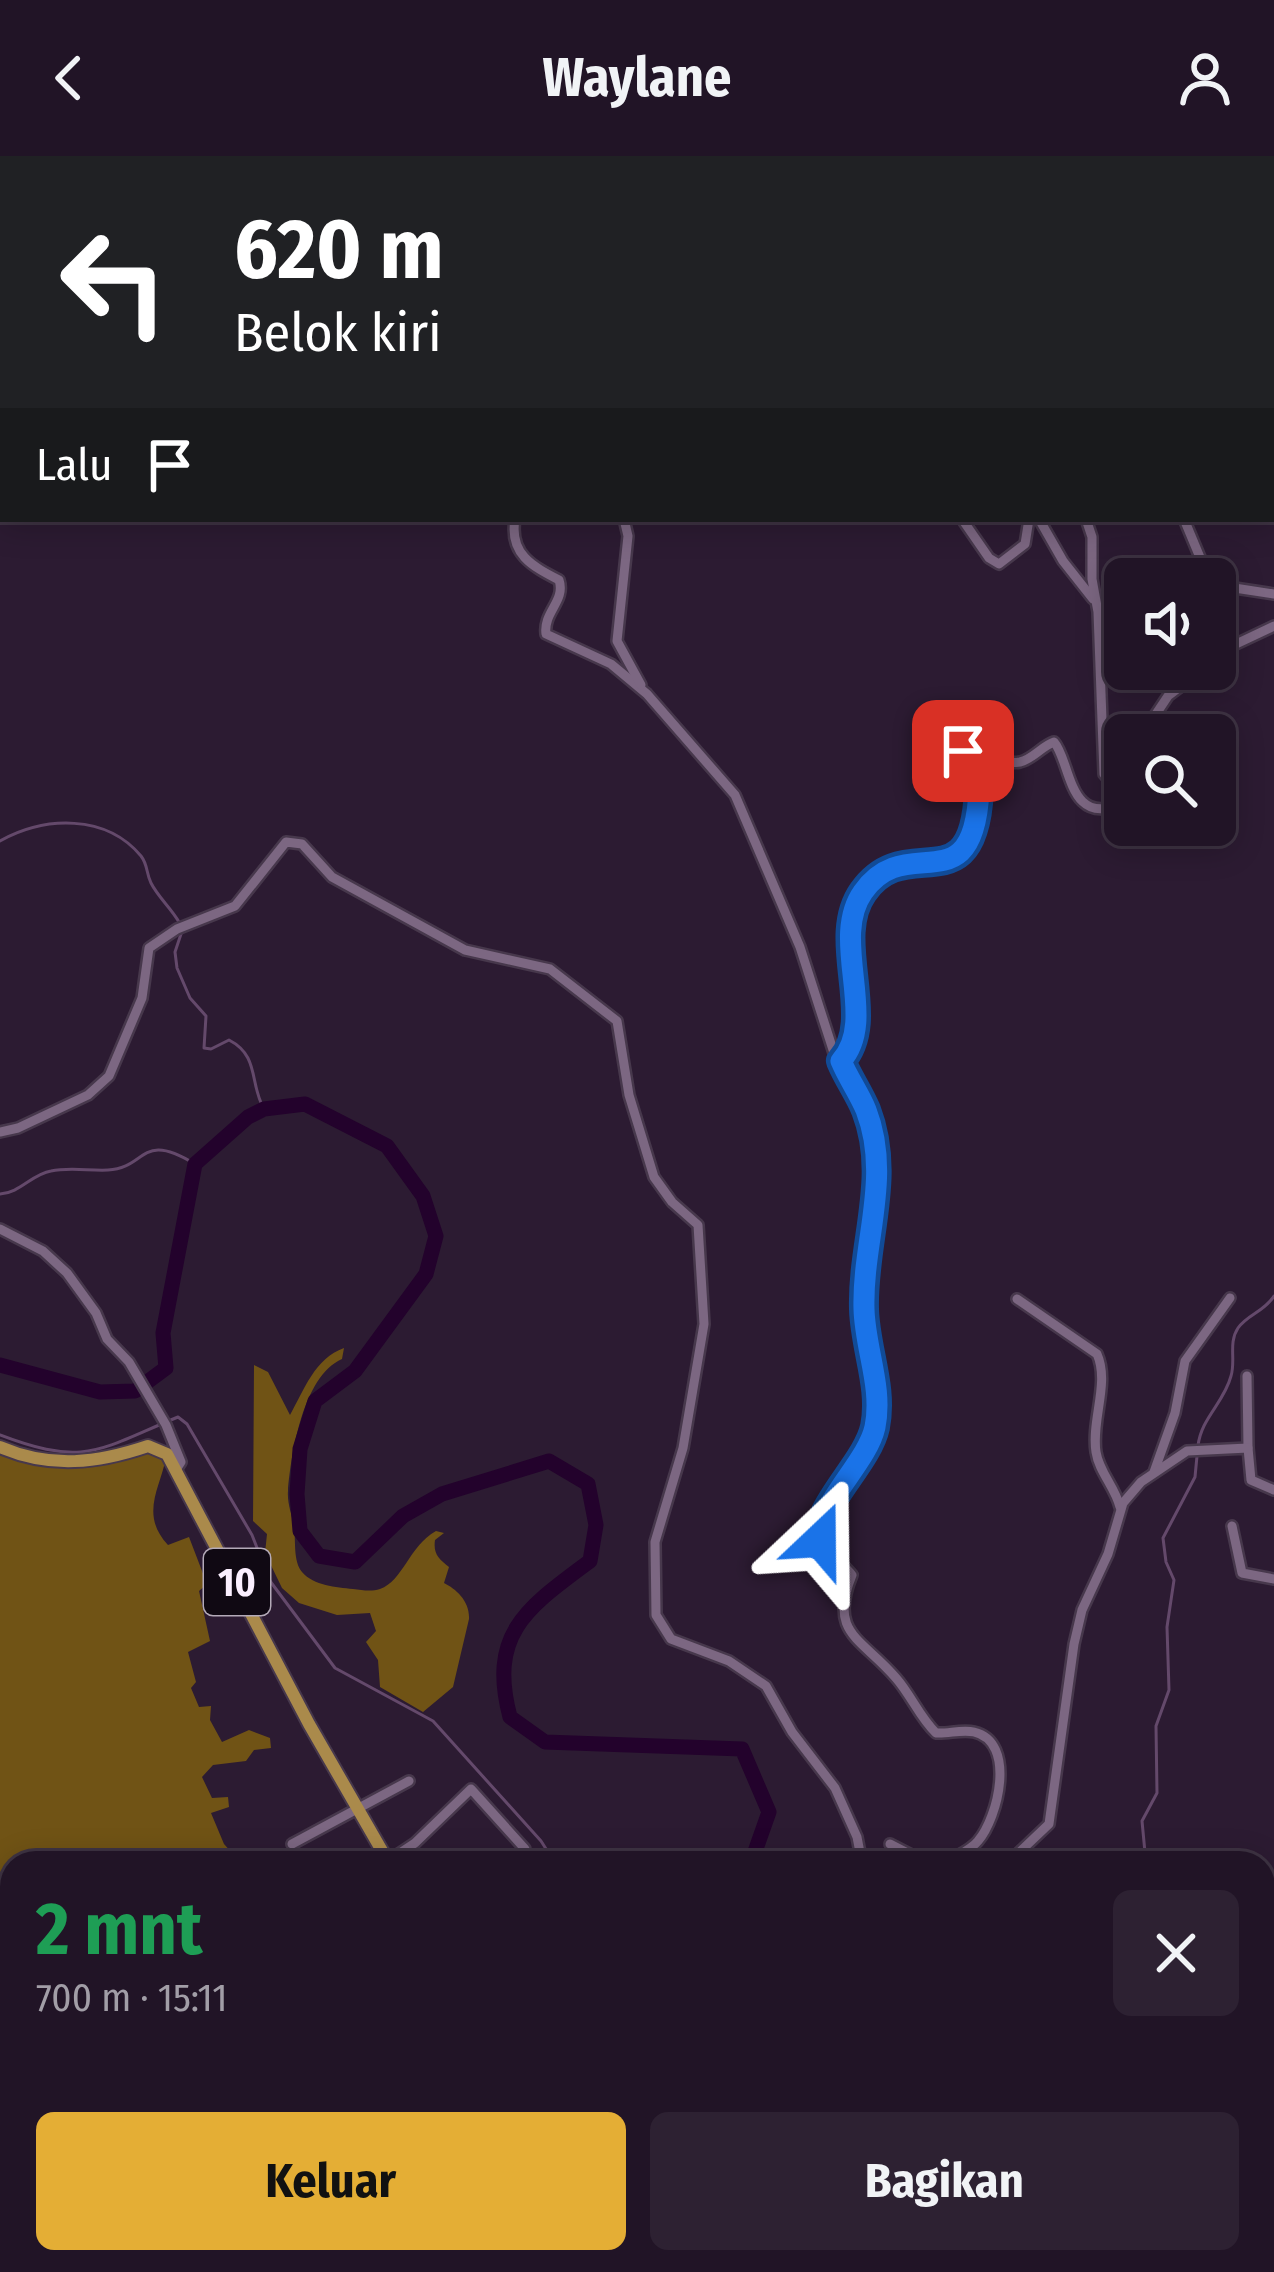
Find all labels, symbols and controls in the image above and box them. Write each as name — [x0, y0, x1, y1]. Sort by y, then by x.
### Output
icon: back — [36, 45, 102, 111]
icon: person — [1172, 45, 1238, 111]
text: Waylane — [543, 46, 731, 110]
text: 620 m — [234, 199, 444, 300]
icon: left — [36, 204, 192, 360]
text: Belok kiri — [234, 301, 442, 365]
icon: arrive — [137, 432, 203, 498]
text: Lalu — [36, 438, 113, 492]
map controls — [1104, 558, 1236, 846]
button: sound — [1104, 558, 1236, 690]
pin — [912, 700, 1014, 802]
button: search — [1104, 714, 1236, 846]
icon: arrive — [930, 718, 996, 784]
position arrow — [757, 1477, 883, 1603]
road number: 10 — [204, 1549, 270, 1615]
text: 2 mnt — [36, 1887, 202, 1973]
button: close — [1113, 1890, 1239, 2016]
text: 700 m · 15:11 — [36, 1975, 227, 2021]
button: Keluar — [36, 2112, 626, 2250]
button: Bagikan — [650, 2112, 1239, 2250]

